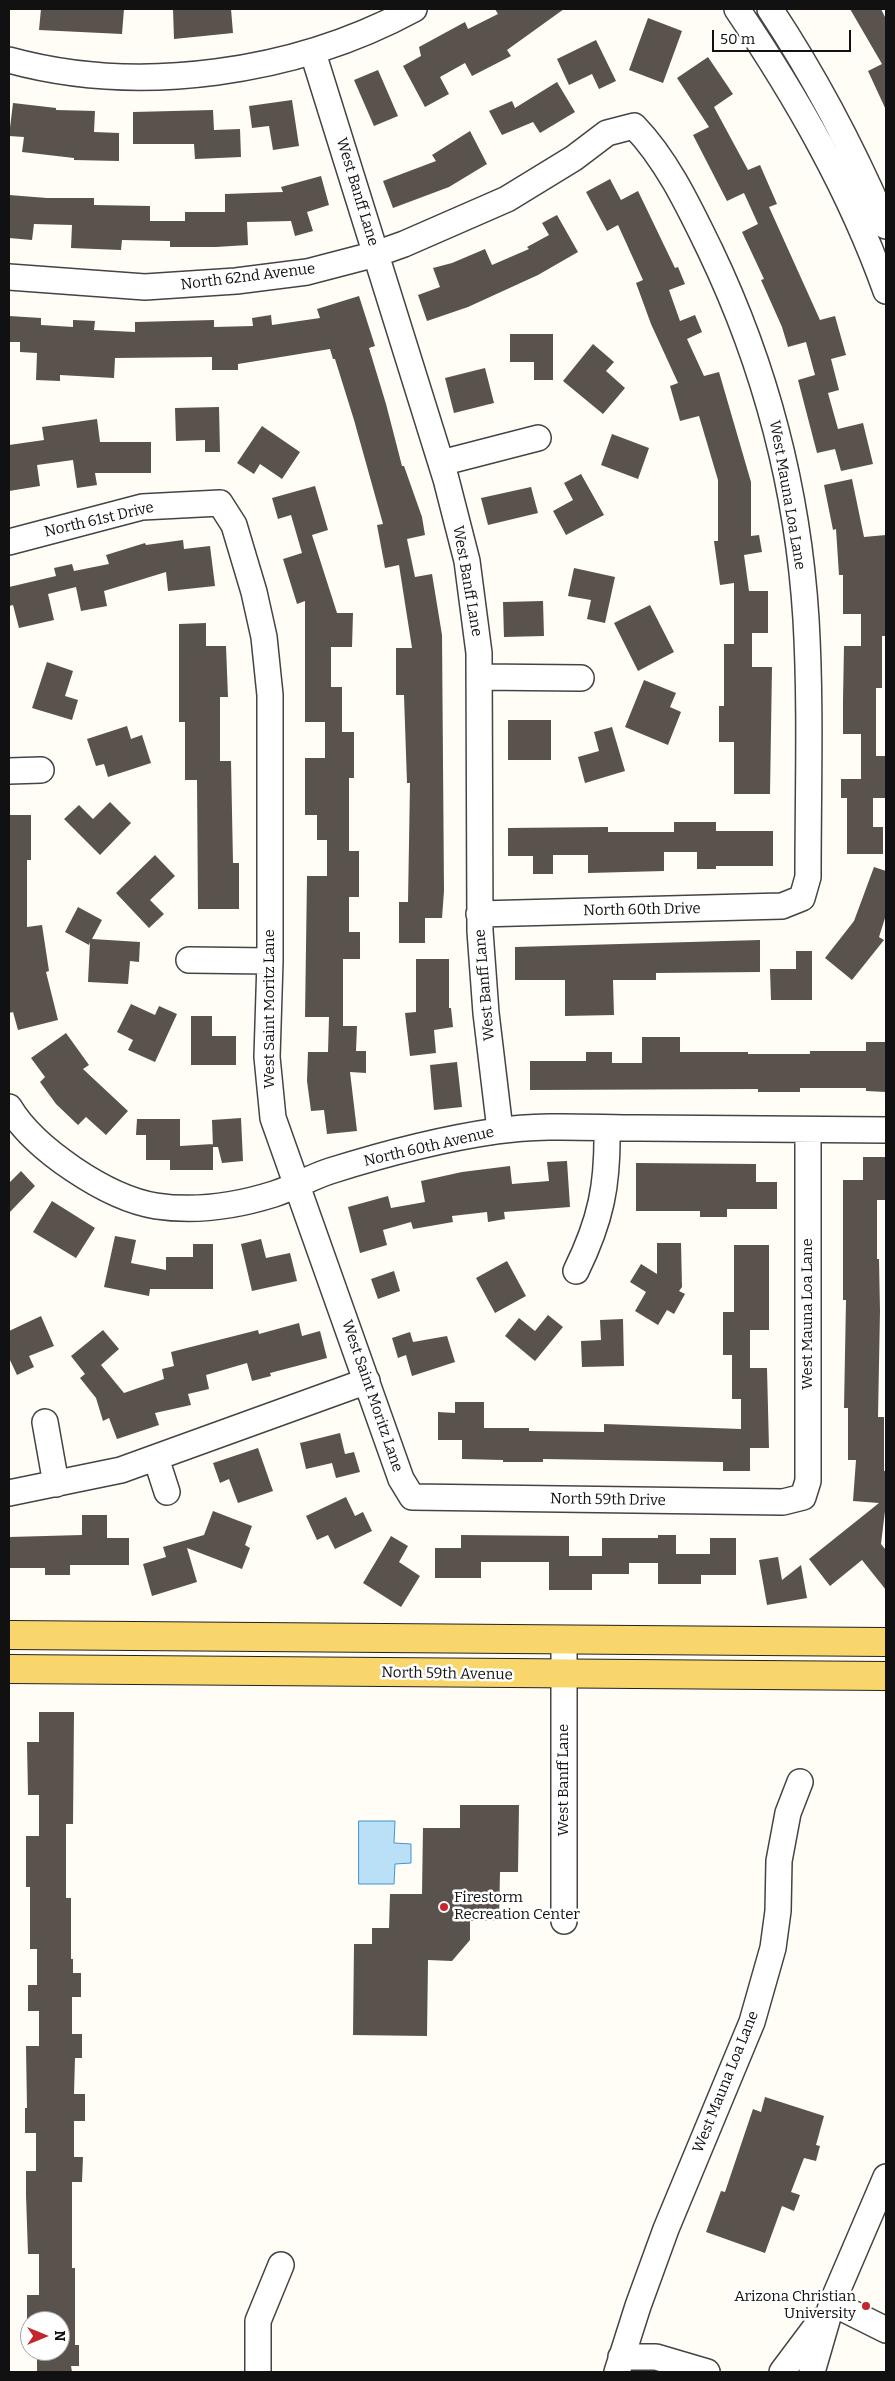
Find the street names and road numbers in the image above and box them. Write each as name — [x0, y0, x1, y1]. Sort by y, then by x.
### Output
street label: West Banff Lane — [332, 136, 382, 248]
street label: North 62nd Avenue — [180, 260, 316, 294]
street label: West Mauna Loa Lane — [765, 419, 809, 571]
street label: North 61st Drive — [43, 499, 155, 541]
street label: West Banff Lane — [448, 524, 486, 638]
street label: North 60th Drive — [583, 900, 701, 920]
street label: West Banff Lane — [471, 928, 499, 1042]
street label: West Saint Moritz Lane — [261, 929, 279, 1089]
street label: North 60th Avenue — [362, 1123, 496, 1171]
street label: West Mauna Loa Lane — [799, 1238, 817, 1390]
street label: West Saint Moritz Lane — [338, 1318, 406, 1474]
street label: North 59th Drive — [550, 1490, 666, 1510]
street label: North 59th Avenue — [381, 1664, 513, 1684]
street label: West Banff Lane — [555, 1724, 573, 1836]
street label: West Mauna Loa Lane — [689, 2008, 763, 2156]

